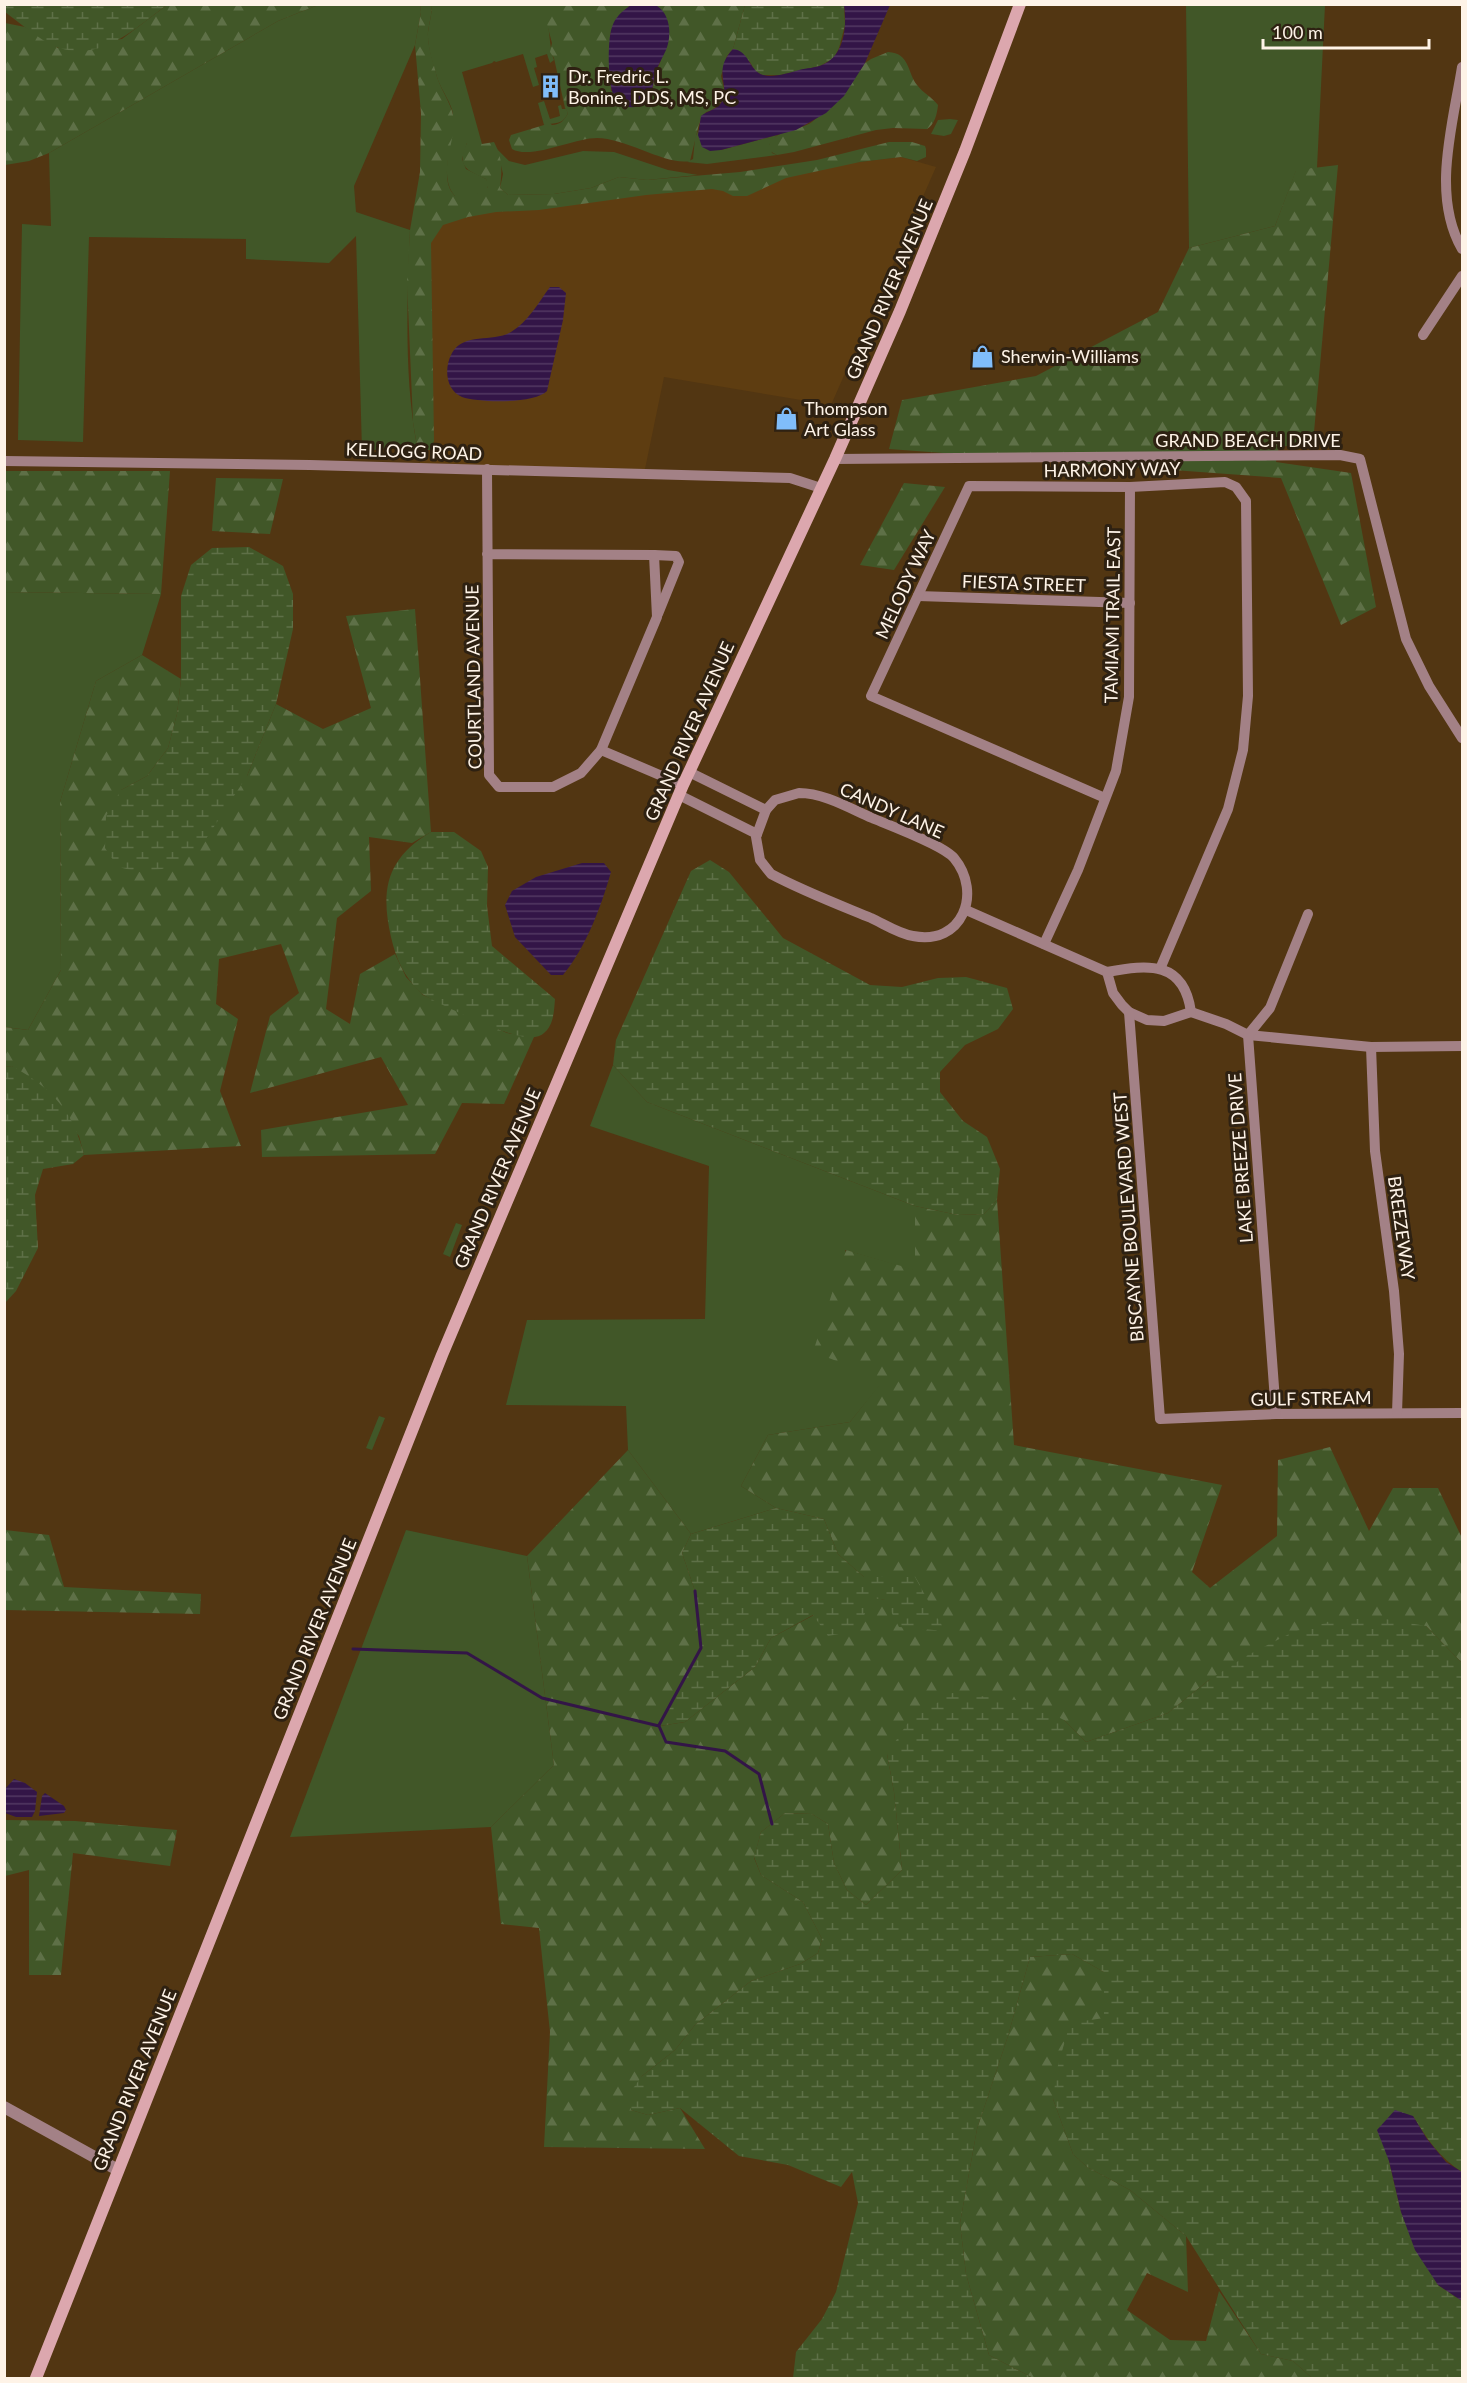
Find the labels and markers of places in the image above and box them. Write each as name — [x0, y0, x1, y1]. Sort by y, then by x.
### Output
place label: Dr. Fredric L. Bonine, DDS, MS, PC — [568, 65, 736, 108]
building icon: Dr. Fredric L. Bonine, DDS, MS, PC — [537, 73, 563, 99]
shop icon: Sherwin-Williams — [970, 343, 996, 369]
place label: Sherwin-Williams — [1001, 345, 1139, 367]
place label: Thompson Art Glass — [804, 397, 888, 440]
shop icon: Thompson Art Glass — [773, 405, 799, 431]

